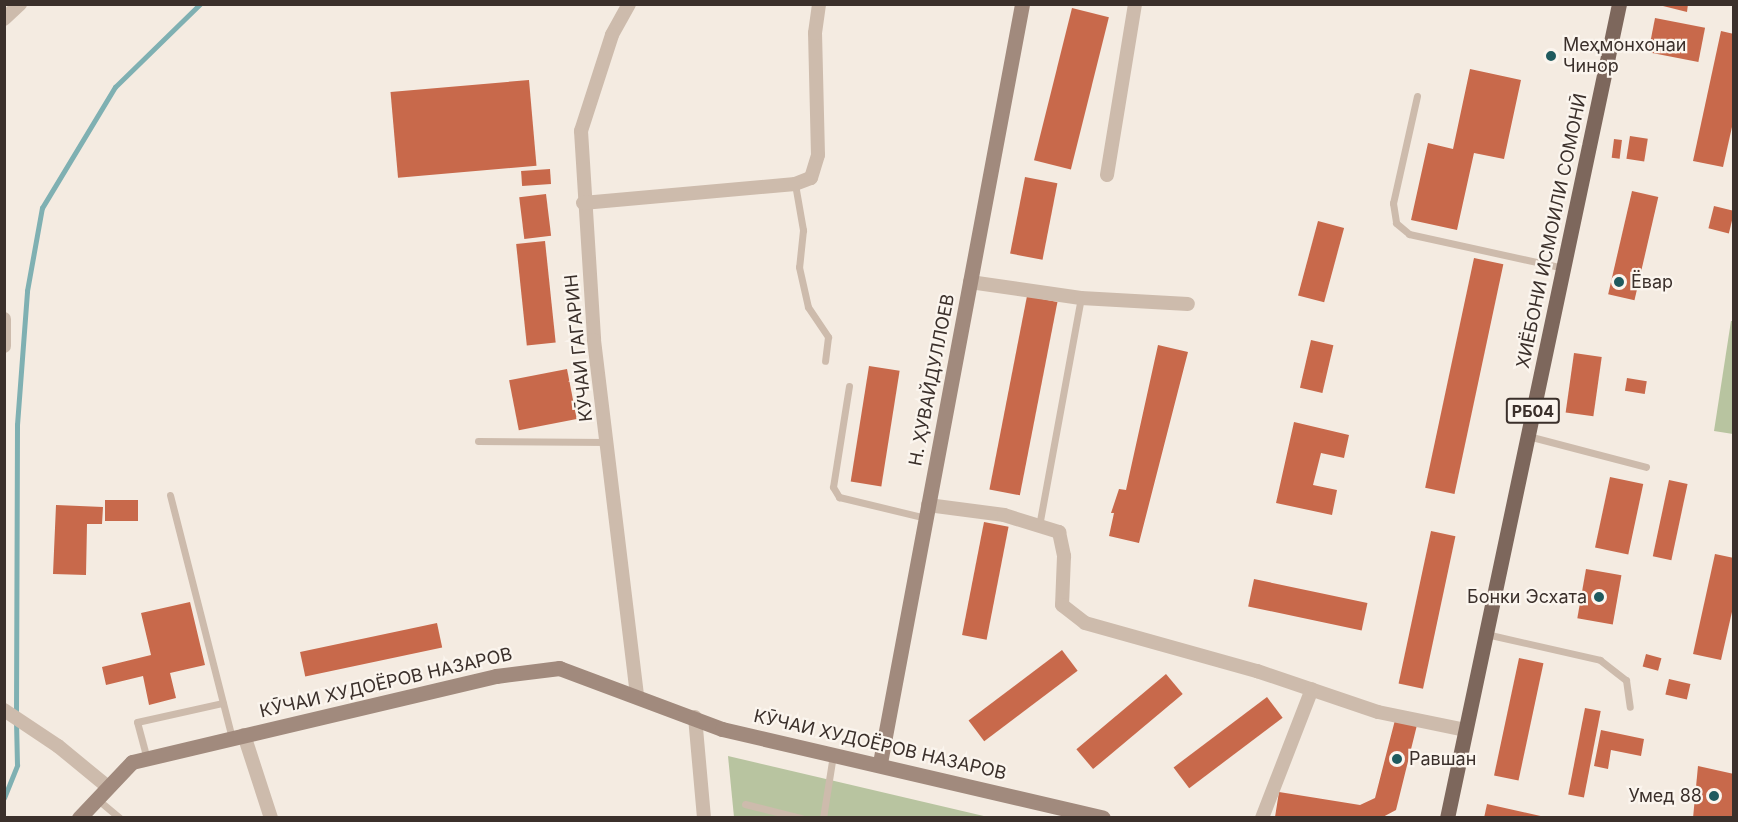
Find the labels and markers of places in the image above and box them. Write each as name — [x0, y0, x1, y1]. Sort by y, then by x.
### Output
place label: Меҳмонхонаи Чинор — [1563, 35, 1686, 78]
marker: Меҳмонхонаи Чинор — [1544, 49, 1558, 63]
place label: Ёвар — [1631, 271, 1673, 293]
marker: Ёвар — [1612, 275, 1626, 289]
place label: Бонки Эсхата — [1467, 586, 1587, 608]
marker: Бонки Эсхата — [1592, 590, 1606, 604]
place label: Равшан — [1409, 748, 1476, 770]
marker: Равшан — [1390, 752, 1404, 766]
place label: Умед 88 — [1628, 785, 1702, 807]
marker: Умед 88 — [1707, 789, 1721, 803]

